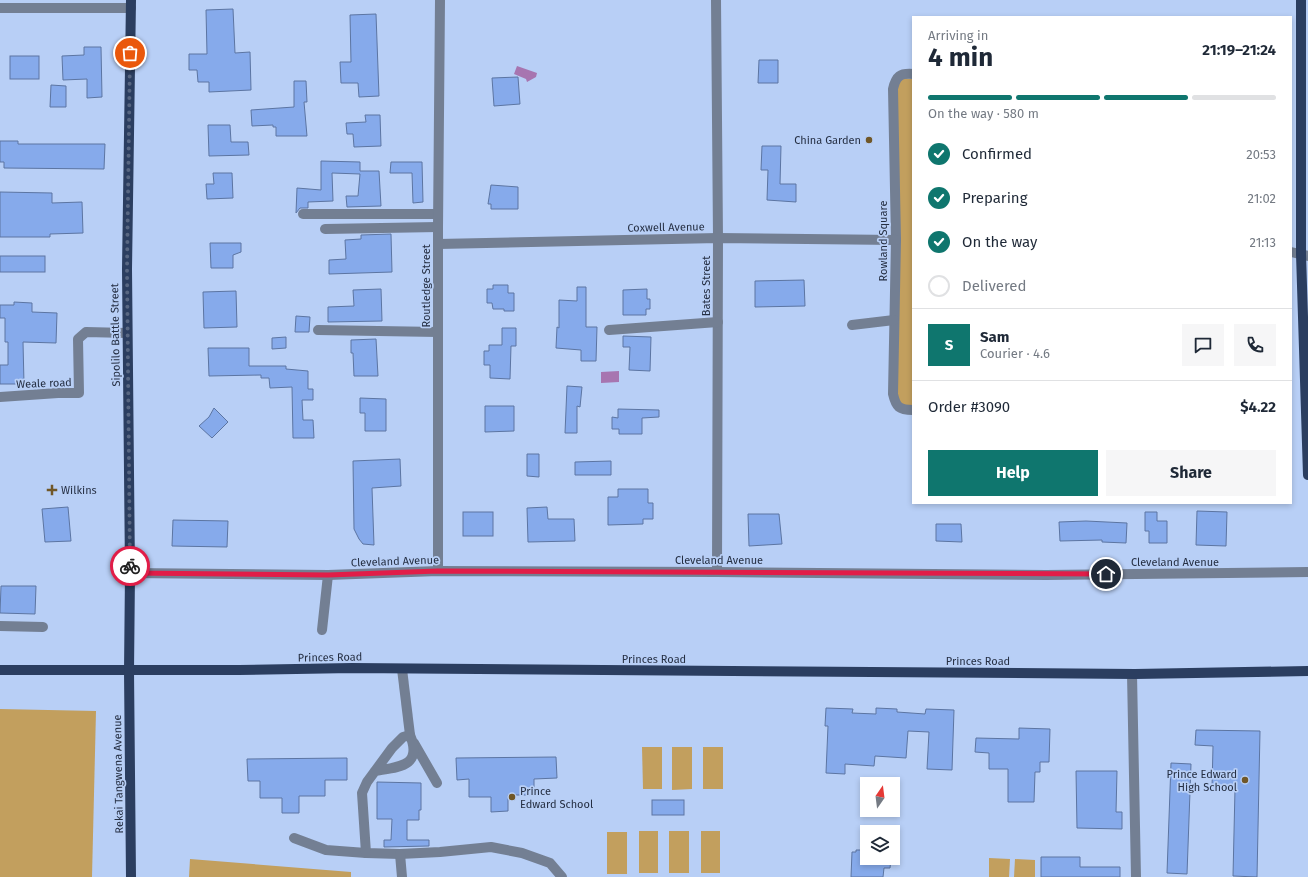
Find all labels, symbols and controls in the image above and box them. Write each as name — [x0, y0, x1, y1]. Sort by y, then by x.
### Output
text: Arriving in — [928, 28, 988, 43]
pin — [113, 36, 147, 70]
text: 21:19–21:24 — [1202, 41, 1276, 59]
icon: bag — [119, 42, 141, 64]
text: 4 min — [928, 42, 993, 73]
text: On the way · 580 m — [928, 106, 1039, 121]
place label: China Garden — [794, 134, 861, 147]
marker: China Garden — [864, 135, 874, 145]
icon: check — [928, 143, 950, 165]
text: Confirmed — [962, 145, 1032, 163]
text: 20:53 — [1246, 147, 1276, 162]
icon: check — [928, 187, 950, 209]
text: Preparing — [962, 189, 1027, 207]
text: 21:02 — [1248, 191, 1276, 206]
street label: Rowland Square — [877, 201, 890, 281]
street label: Coxwell Avenue — [627, 220, 705, 235]
icon: check — [928, 231, 950, 253]
text: On the way — [962, 233, 1037, 251]
text: 21:13 — [1250, 235, 1276, 250]
street label: Routledge Street — [420, 244, 433, 328]
street label: Bates Street — [700, 256, 713, 316]
text: Delivered — [962, 277, 1026, 295]
street label: Sipolilo Battle Street — [108, 283, 123, 387]
button: chat — [1182, 324, 1224, 366]
button: phone — [1234, 324, 1276, 366]
text: Sam — [980, 328, 1009, 346]
text: S — [945, 336, 953, 354]
text: Courier · 4.6 — [980, 346, 1050, 361]
street label: Weale road — [16, 376, 72, 391]
text: Order #3090 — [928, 398, 1010, 416]
text: $4.22 — [1240, 398, 1276, 416]
button: Help — [928, 450, 1098, 496]
button: Share — [1106, 450, 1276, 496]
marker: Wilkins — [46, 484, 58, 496]
place label: Wilkins — [61, 484, 97, 497]
courier — [110, 546, 150, 586]
street label: Cleveland Avenue — [351, 553, 439, 570]
street label: Cleveland Avenue — [675, 554, 763, 567]
icon: bike — [119, 555, 141, 577]
street label: Cleveland Avenue — [1131, 556, 1219, 569]
pin — [1089, 557, 1123, 591]
icon: home — [1095, 563, 1117, 585]
street label: Princes Road — [298, 650, 362, 665]
street label: Princes Road — [622, 653, 686, 666]
street label: Princes Road — [946, 655, 1010, 668]
street label: Rekai Tangwena Avenue — [111, 714, 126, 834]
place label: Prince Edward High School — [1167, 768, 1237, 794]
marker: Prince Edward High School — [1240, 775, 1250, 785]
north arrow — [860, 777, 900, 817]
map controls — [860, 777, 900, 865]
place label: Prince Edward School — [520, 785, 593, 811]
marker: Prince Edward School — [507, 792, 517, 802]
button: layers — [860, 825, 900, 865]

